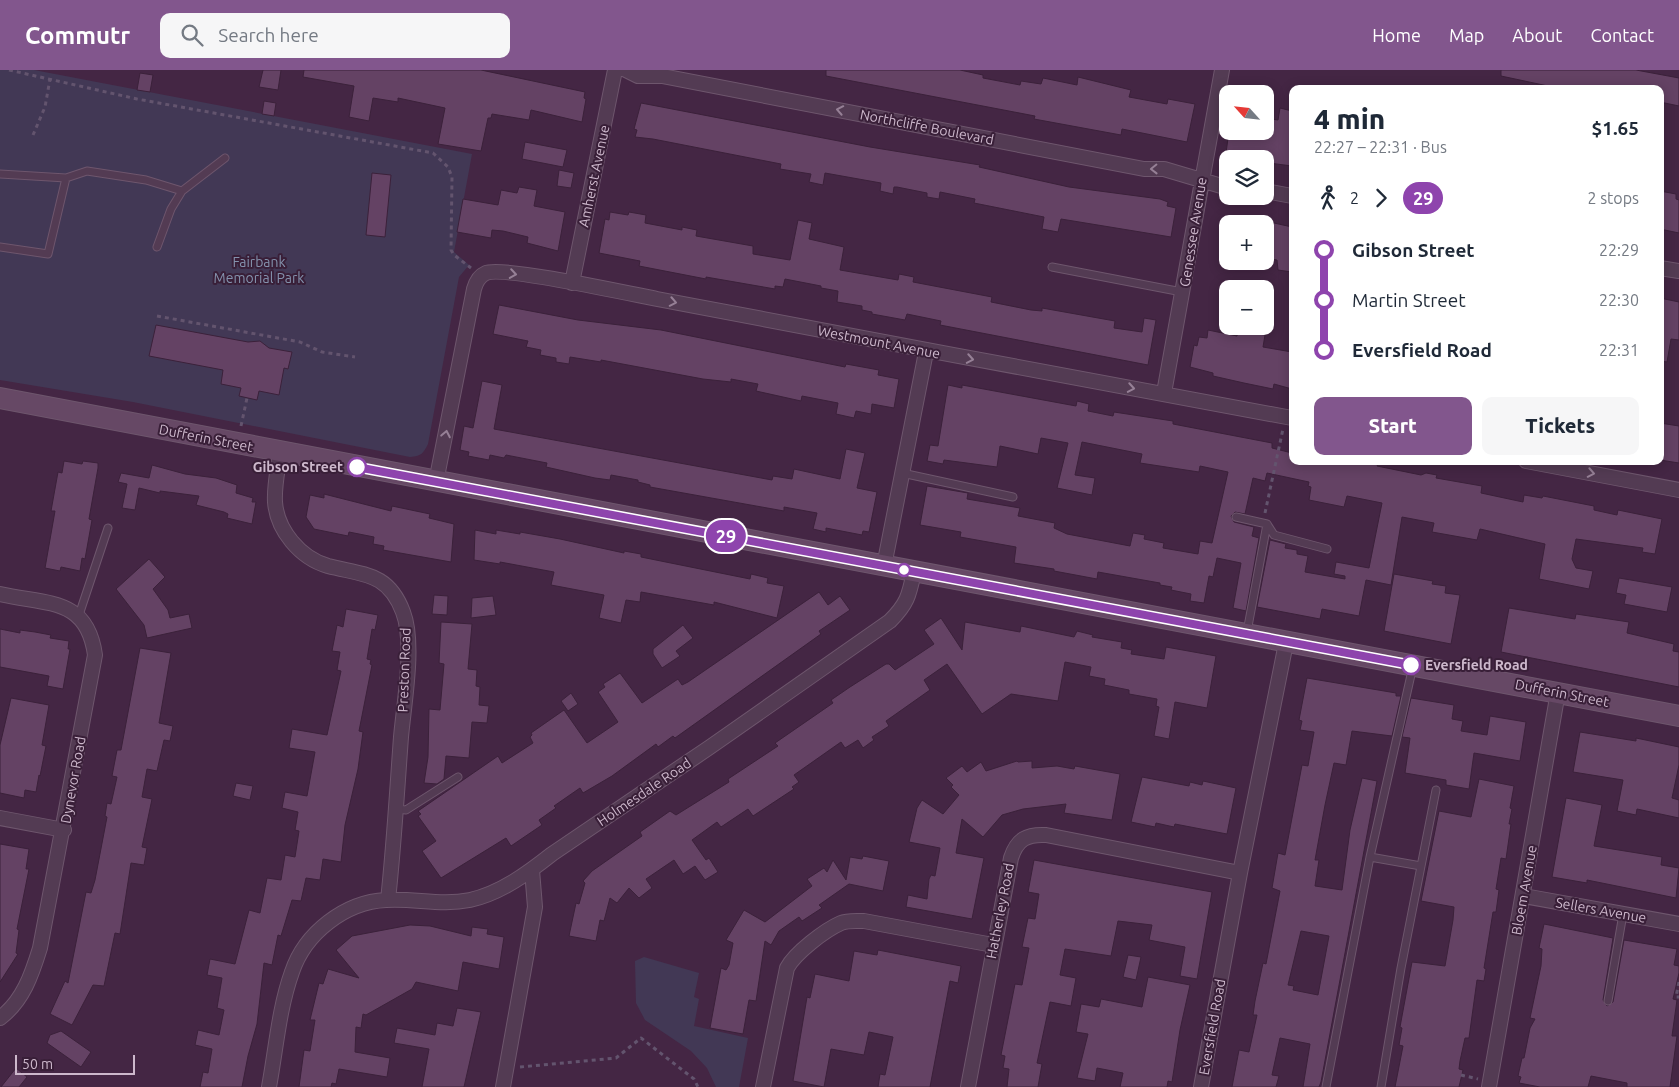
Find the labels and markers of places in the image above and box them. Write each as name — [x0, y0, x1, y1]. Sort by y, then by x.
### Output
marker: Gibson Street — [347, 457, 367, 477]
place label: Gibson Street — [253, 459, 343, 475]
unlabelled marker — [897, 563, 911, 577]
marker: Eversfield Road — [1401, 655, 1421, 675]
place label: Eversfield Road — [1425, 657, 1528, 673]

